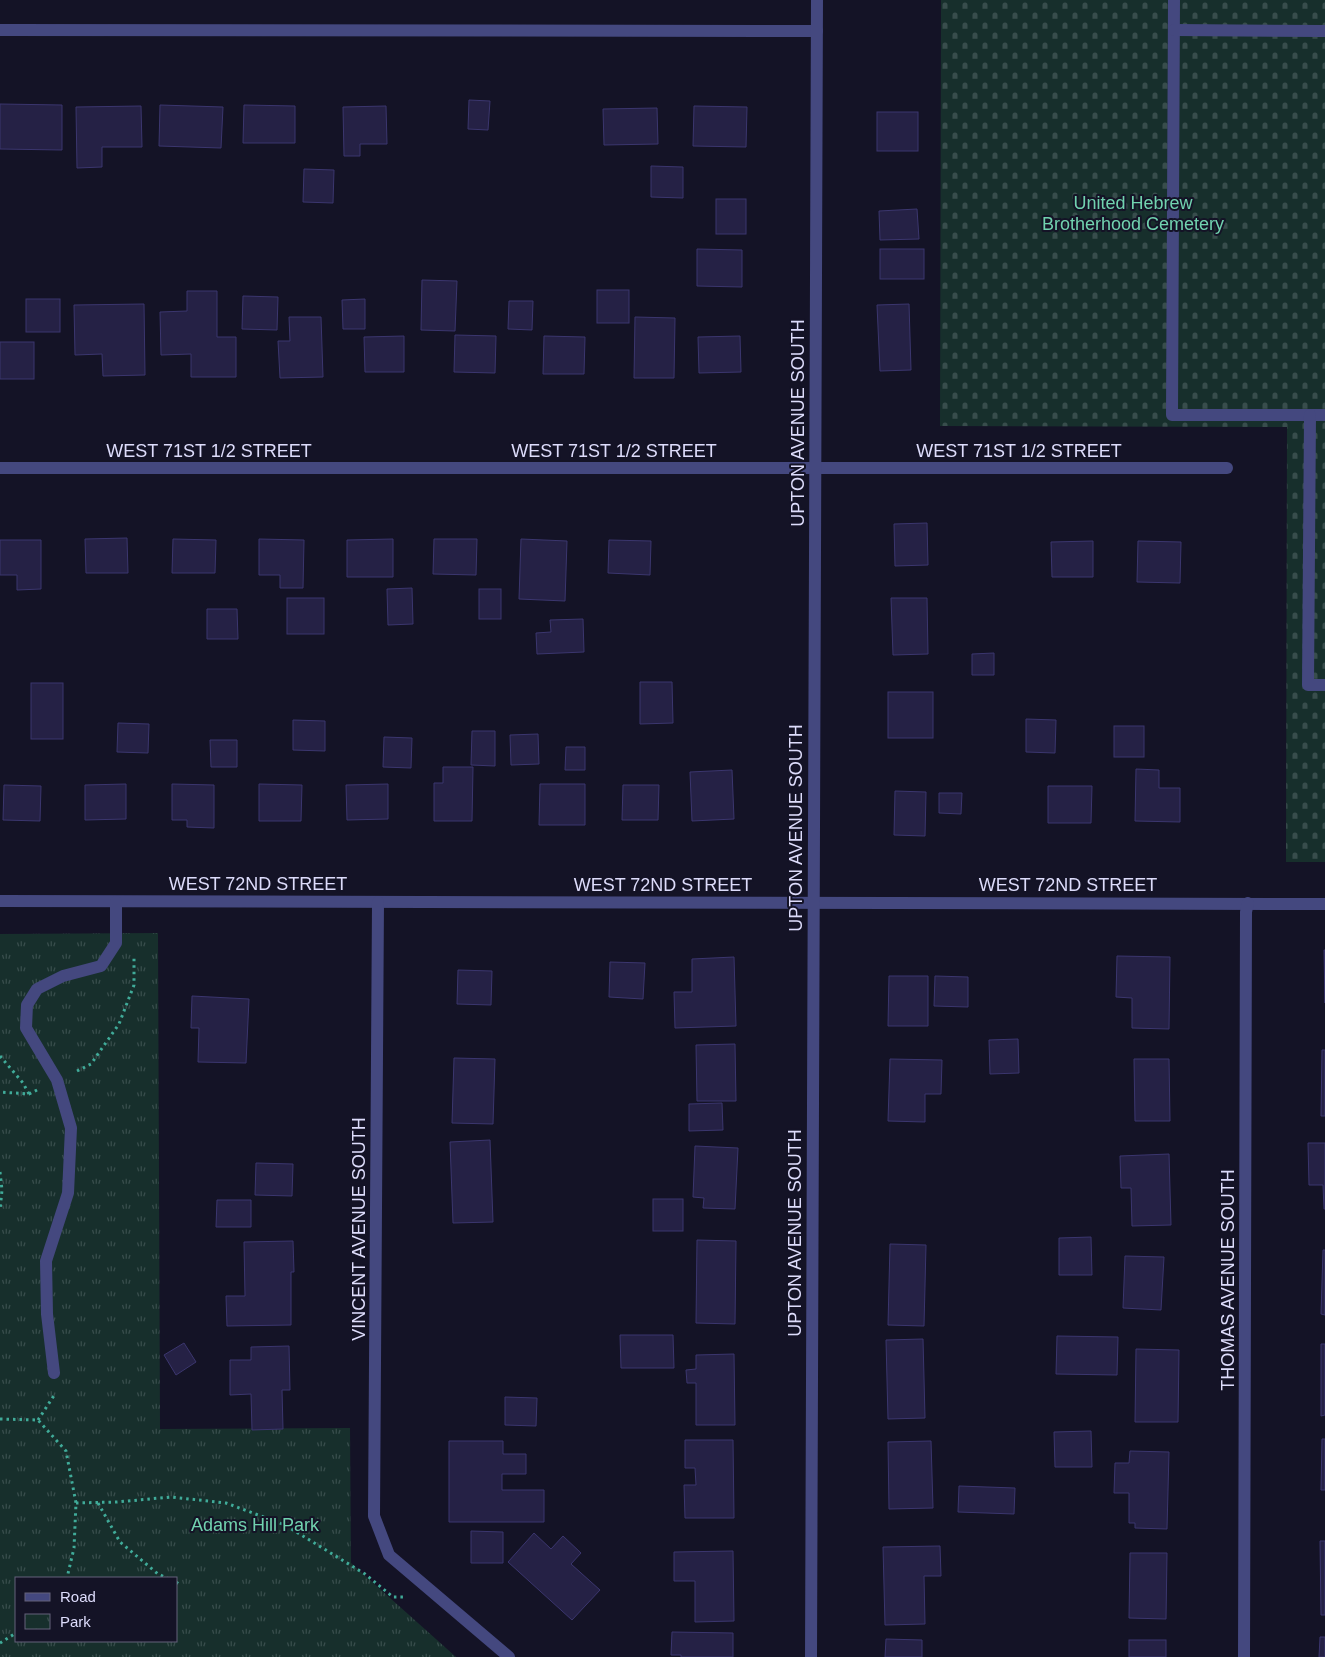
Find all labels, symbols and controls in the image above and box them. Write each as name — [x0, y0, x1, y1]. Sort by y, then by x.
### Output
park label: United Hebrew Brotherhood Cemetery — [1042, 193, 1224, 234]
street label: UPTON AVENUE SOUTH — [788, 319, 808, 527]
street label: WEST 71ST 1/2 STREET — [106, 441, 312, 461]
street label: WEST 71ST 1/2 STREET — [511, 441, 717, 461]
street label: WEST 71ST 1/2 STREET — [916, 441, 1122, 461]
street label: UPTON AVENUE SOUTH — [786, 724, 806, 932]
street label: WEST 72ND STREET — [169, 874, 347, 894]
street label: WEST 72ND STREET — [574, 875, 752, 895]
street label: WEST 72ND STREET — [979, 875, 1157, 895]
street label: VINCENT AVENUE SOUTH — [349, 1117, 369, 1341]
street label: UPTON AVENUE SOUTH — [785, 1129, 805, 1337]
street label: THOMAS AVENUE SOUTH — [1218, 1169, 1238, 1391]
park label: Adams Hill Park — [191, 1515, 320, 1535]
legend — [15, 1577, 178, 1642]
text: Road — [60, 1588, 96, 1605]
text: Park — [60, 1613, 91, 1630]

